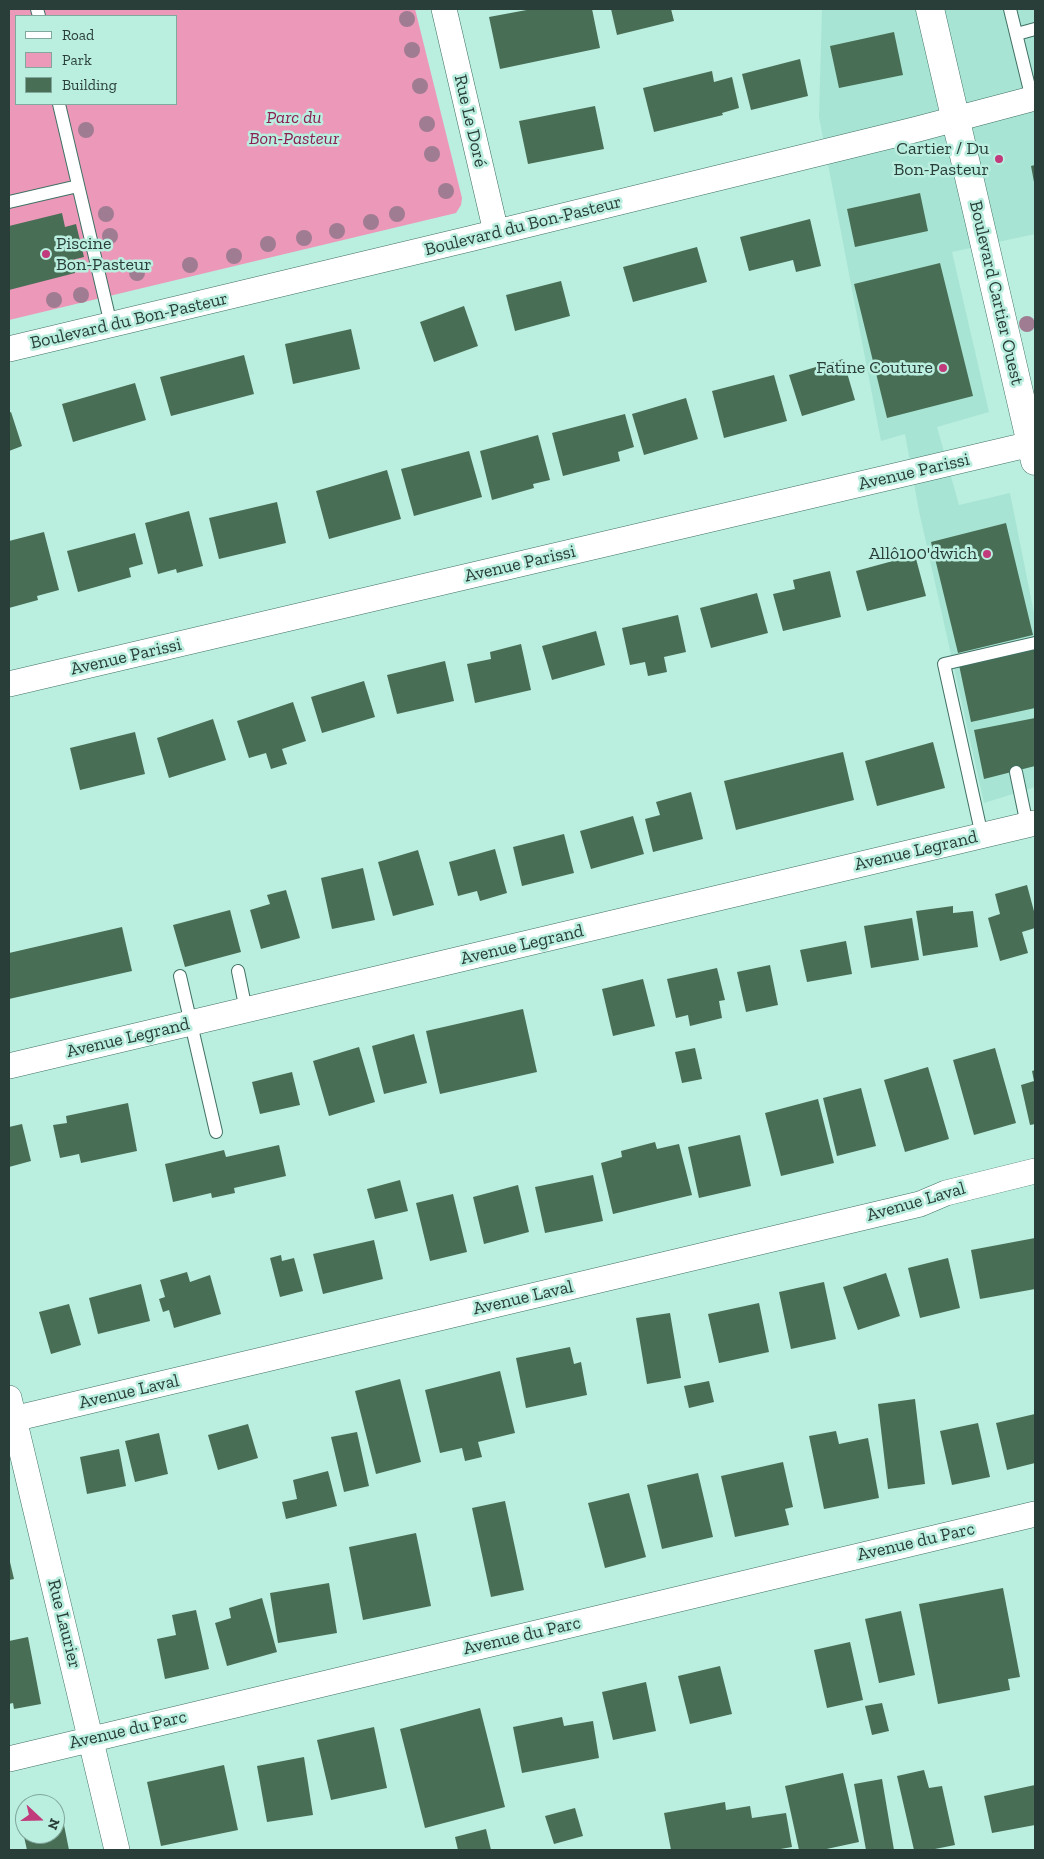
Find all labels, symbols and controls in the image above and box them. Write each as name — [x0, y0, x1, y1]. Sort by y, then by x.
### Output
legend — [15, 15, 178, 105]
text: Road — [62, 26, 94, 44]
text: Park — [62, 51, 92, 69]
street label: Rue Le Doré — [449, 73, 491, 169]
text: Building — [62, 76, 117, 94]
park label: Parc du Bon-Pasteur — [249, 107, 339, 150]
place label: Cartier / Du Bon-Pasteur — [893, 138, 989, 180]
marker: Cartier / Du Bon-Pasteur — [993, 153, 1005, 165]
street label: Boulevard du Bon-Pasteur — [422, 191, 624, 261]
street label: Boulevard Cartier Ouest — [964, 199, 1028, 387]
place label: Piscine Bon-Pasteur — [56, 233, 152, 276]
marker: Piscine Bon-Pasteur — [40, 248, 52, 260]
street label: Boulevard du Bon-Pasteur — [28, 288, 230, 354]
place label: Fatine Couture — [816, 357, 933, 379]
marker: Fatine Couture — [937, 362, 949, 374]
street label: Avenue Parissi — [856, 449, 972, 495]
street label: Avenue Parissi — [462, 541, 578, 587]
place label: Allô100'dwich — [869, 543, 977, 565]
marker: Allô100'dwich — [981, 548, 993, 560]
street label: Avenue Parissi — [68, 634, 184, 680]
street label: Avenue Legrand — [852, 826, 980, 876]
street label: Avenue Legrand — [458, 920, 586, 970]
street label: Avenue Legrand — [64, 1013, 192, 1063]
street label: Avenue Laval — [864, 1178, 968, 1226]
street label: Avenue Laval — [471, 1276, 575, 1320]
street label: Avenue Laval — [77, 1370, 181, 1414]
street label: Avenue du Parc — [855, 1518, 977, 1566]
street label: Rue Laurier — [43, 1577, 85, 1671]
street label: Avenue du Parc — [461, 1612, 583, 1660]
street label: Avenue du Parc — [67, 1706, 189, 1754]
north arrow — [15, 1794, 65, 1844]
text: N — [44, 1816, 63, 1832]

